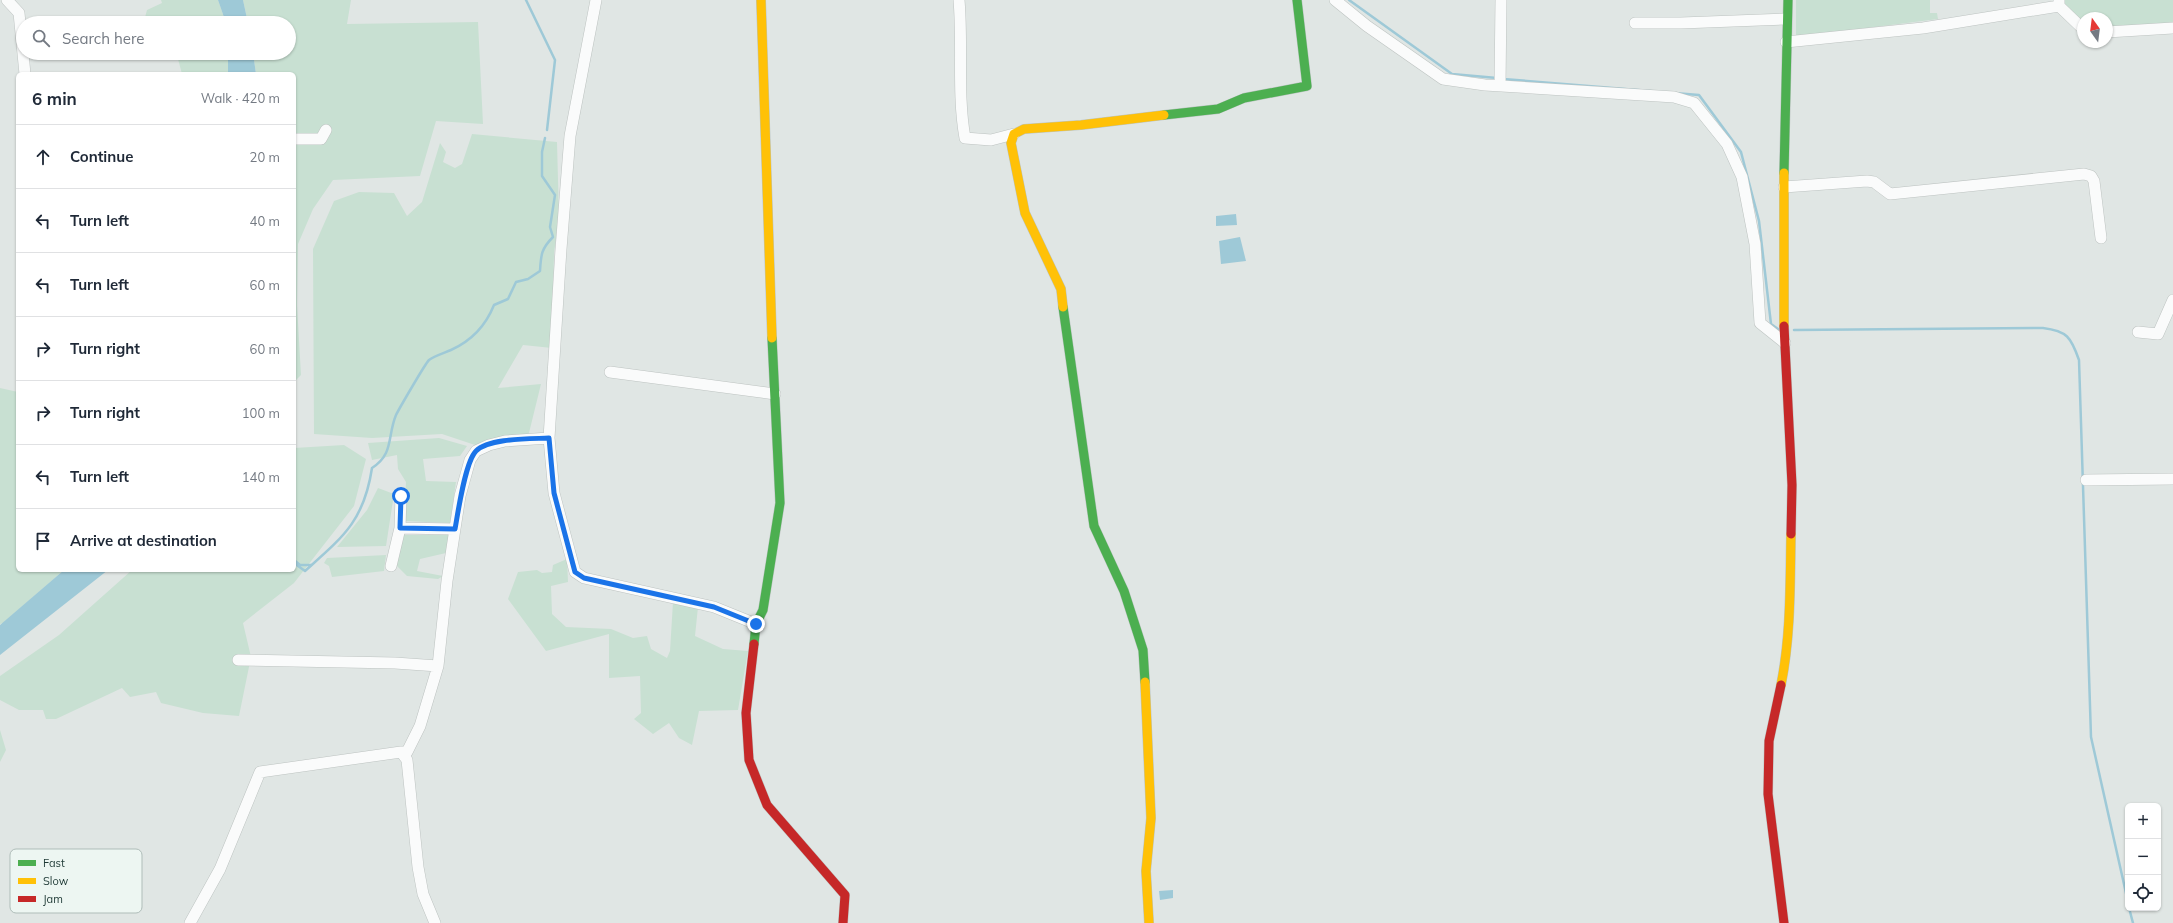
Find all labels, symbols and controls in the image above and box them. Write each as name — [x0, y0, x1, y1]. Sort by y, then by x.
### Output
north arrow — [2077, 12, 2113, 48]
search box — [16, 16, 296, 60]
icon: search — [30, 27, 52, 49]
text: Search here — [62, 29, 144, 48]
text: 6 min — [32, 88, 77, 109]
text: Walk · 420 m — [201, 90, 280, 106]
icon: ahead — [32, 146, 54, 168]
text: Continue — [70, 147, 133, 166]
text: 20 m — [250, 149, 280, 165]
icon: left — [32, 210, 54, 232]
text: Turn left — [70, 211, 129, 230]
text: 40 m — [250, 213, 280, 229]
icon: left — [32, 274, 54, 296]
text: Turn left — [70, 275, 129, 294]
text: 60 m — [250, 277, 280, 293]
icon: right — [32, 338, 54, 360]
text: Turn right — [70, 339, 140, 358]
text: 60 m — [250, 341, 280, 357]
icon: right — [32, 402, 54, 424]
text: Turn right — [70, 403, 140, 422]
text: 100 m — [242, 405, 280, 421]
icon: left — [32, 466, 54, 488]
text: Turn left — [70, 467, 129, 486]
text: 140 m — [242, 469, 280, 485]
route start — [392, 487, 410, 505]
icon: arrive — [32, 530, 54, 552]
text: Arrive at destination — [70, 531, 217, 550]
route end — [747, 615, 765, 633]
map controls — [2125, 803, 2161, 911]
button: + — [2125, 803, 2161, 839]
button: − — [2125, 839, 2161, 875]
legend — [10, 849, 142, 913]
text: Fast — [43, 856, 65, 870]
text: Slow — [43, 874, 69, 888]
button: locate — [2125, 875, 2161, 911]
text: Jam — [43, 892, 63, 906]

